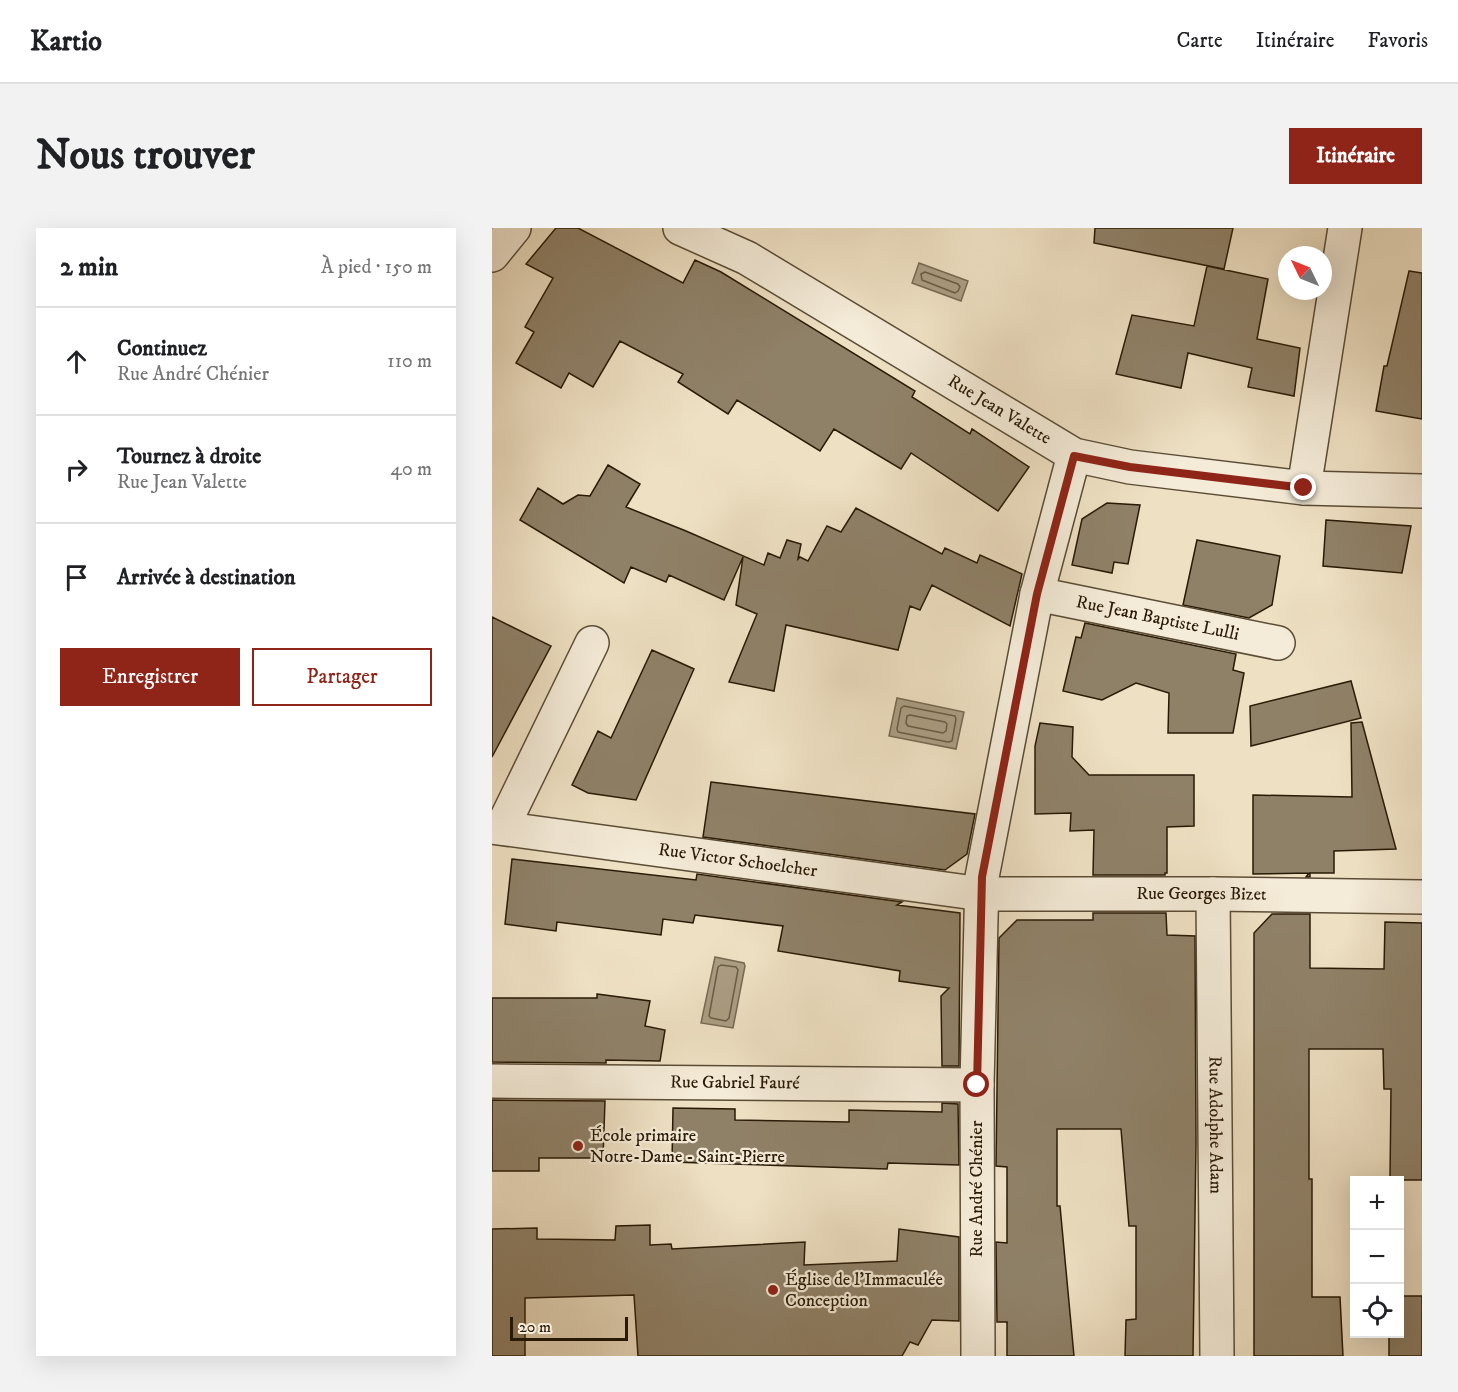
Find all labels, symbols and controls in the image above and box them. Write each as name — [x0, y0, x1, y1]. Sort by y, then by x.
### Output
text: Kartio — [30, 24, 102, 59]
text: Carte — [1177, 28, 1223, 54]
text: Itinéraire — [1256, 28, 1334, 54]
text: Favoris — [1367, 28, 1428, 54]
button: Itinéraire — [1289, 128, 1422, 184]
text: Nous trouver — [36, 130, 255, 182]
north arrow — [1278, 246, 1332, 300]
text: 2 min — [60, 251, 118, 284]
text: À pied · 150 m — [321, 255, 432, 280]
text: Continuez — [117, 335, 207, 362]
icon: ahead — [60, 345, 93, 378]
text: 110 m — [387, 349, 432, 374]
text: Rue André Chénier — [117, 362, 269, 387]
street label: Rue Jean Valette — [944, 370, 1055, 450]
text: Tournez à droite — [117, 443, 261, 470]
icon: right — [60, 453, 93, 486]
text: 40 m — [390, 457, 432, 482]
text: Rue Jean Valette — [117, 470, 247, 495]
route end — [1290, 474, 1316, 500]
icon: arrive — [60, 561, 93, 594]
text: Arrivée à destination — [117, 564, 296, 591]
street label: Rue Jean Baptiste Lulli — [1074, 591, 1241, 646]
button: Enregistrer — [60, 648, 240, 706]
button: Partager — [252, 648, 432, 706]
street label: Rue Victor Schoelcher — [657, 839, 819, 882]
street label: Rue Georges Bizet — [1136, 883, 1267, 906]
street label: Rue Adolphe Adam — [1203, 1056, 1227, 1194]
street label: Rue Gabriel Fauré — [670, 1071, 800, 1095]
route start — [963, 1071, 989, 1097]
street label: Rue André Chénier — [966, 1120, 988, 1257]
place label: École primaire Notre-Dame - Saint-Pierre — [590, 1125, 785, 1168]
marker: École primaire Notre-Dame - Saint-Pierre — [571, 1139, 585, 1153]
map controls — [1350, 1176, 1404, 1338]
button: + — [1350, 1176, 1404, 1230]
button: − — [1350, 1230, 1404, 1284]
place label: Église de l'Immaculée Conception — [785, 1269, 943, 1312]
marker: Église de l'Immaculée Conception — [766, 1283, 780, 1297]
button: locate — [1350, 1284, 1404, 1338]
scale bar — [510, 1314, 628, 1342]
text: 20 m — [519, 1317, 551, 1337]

